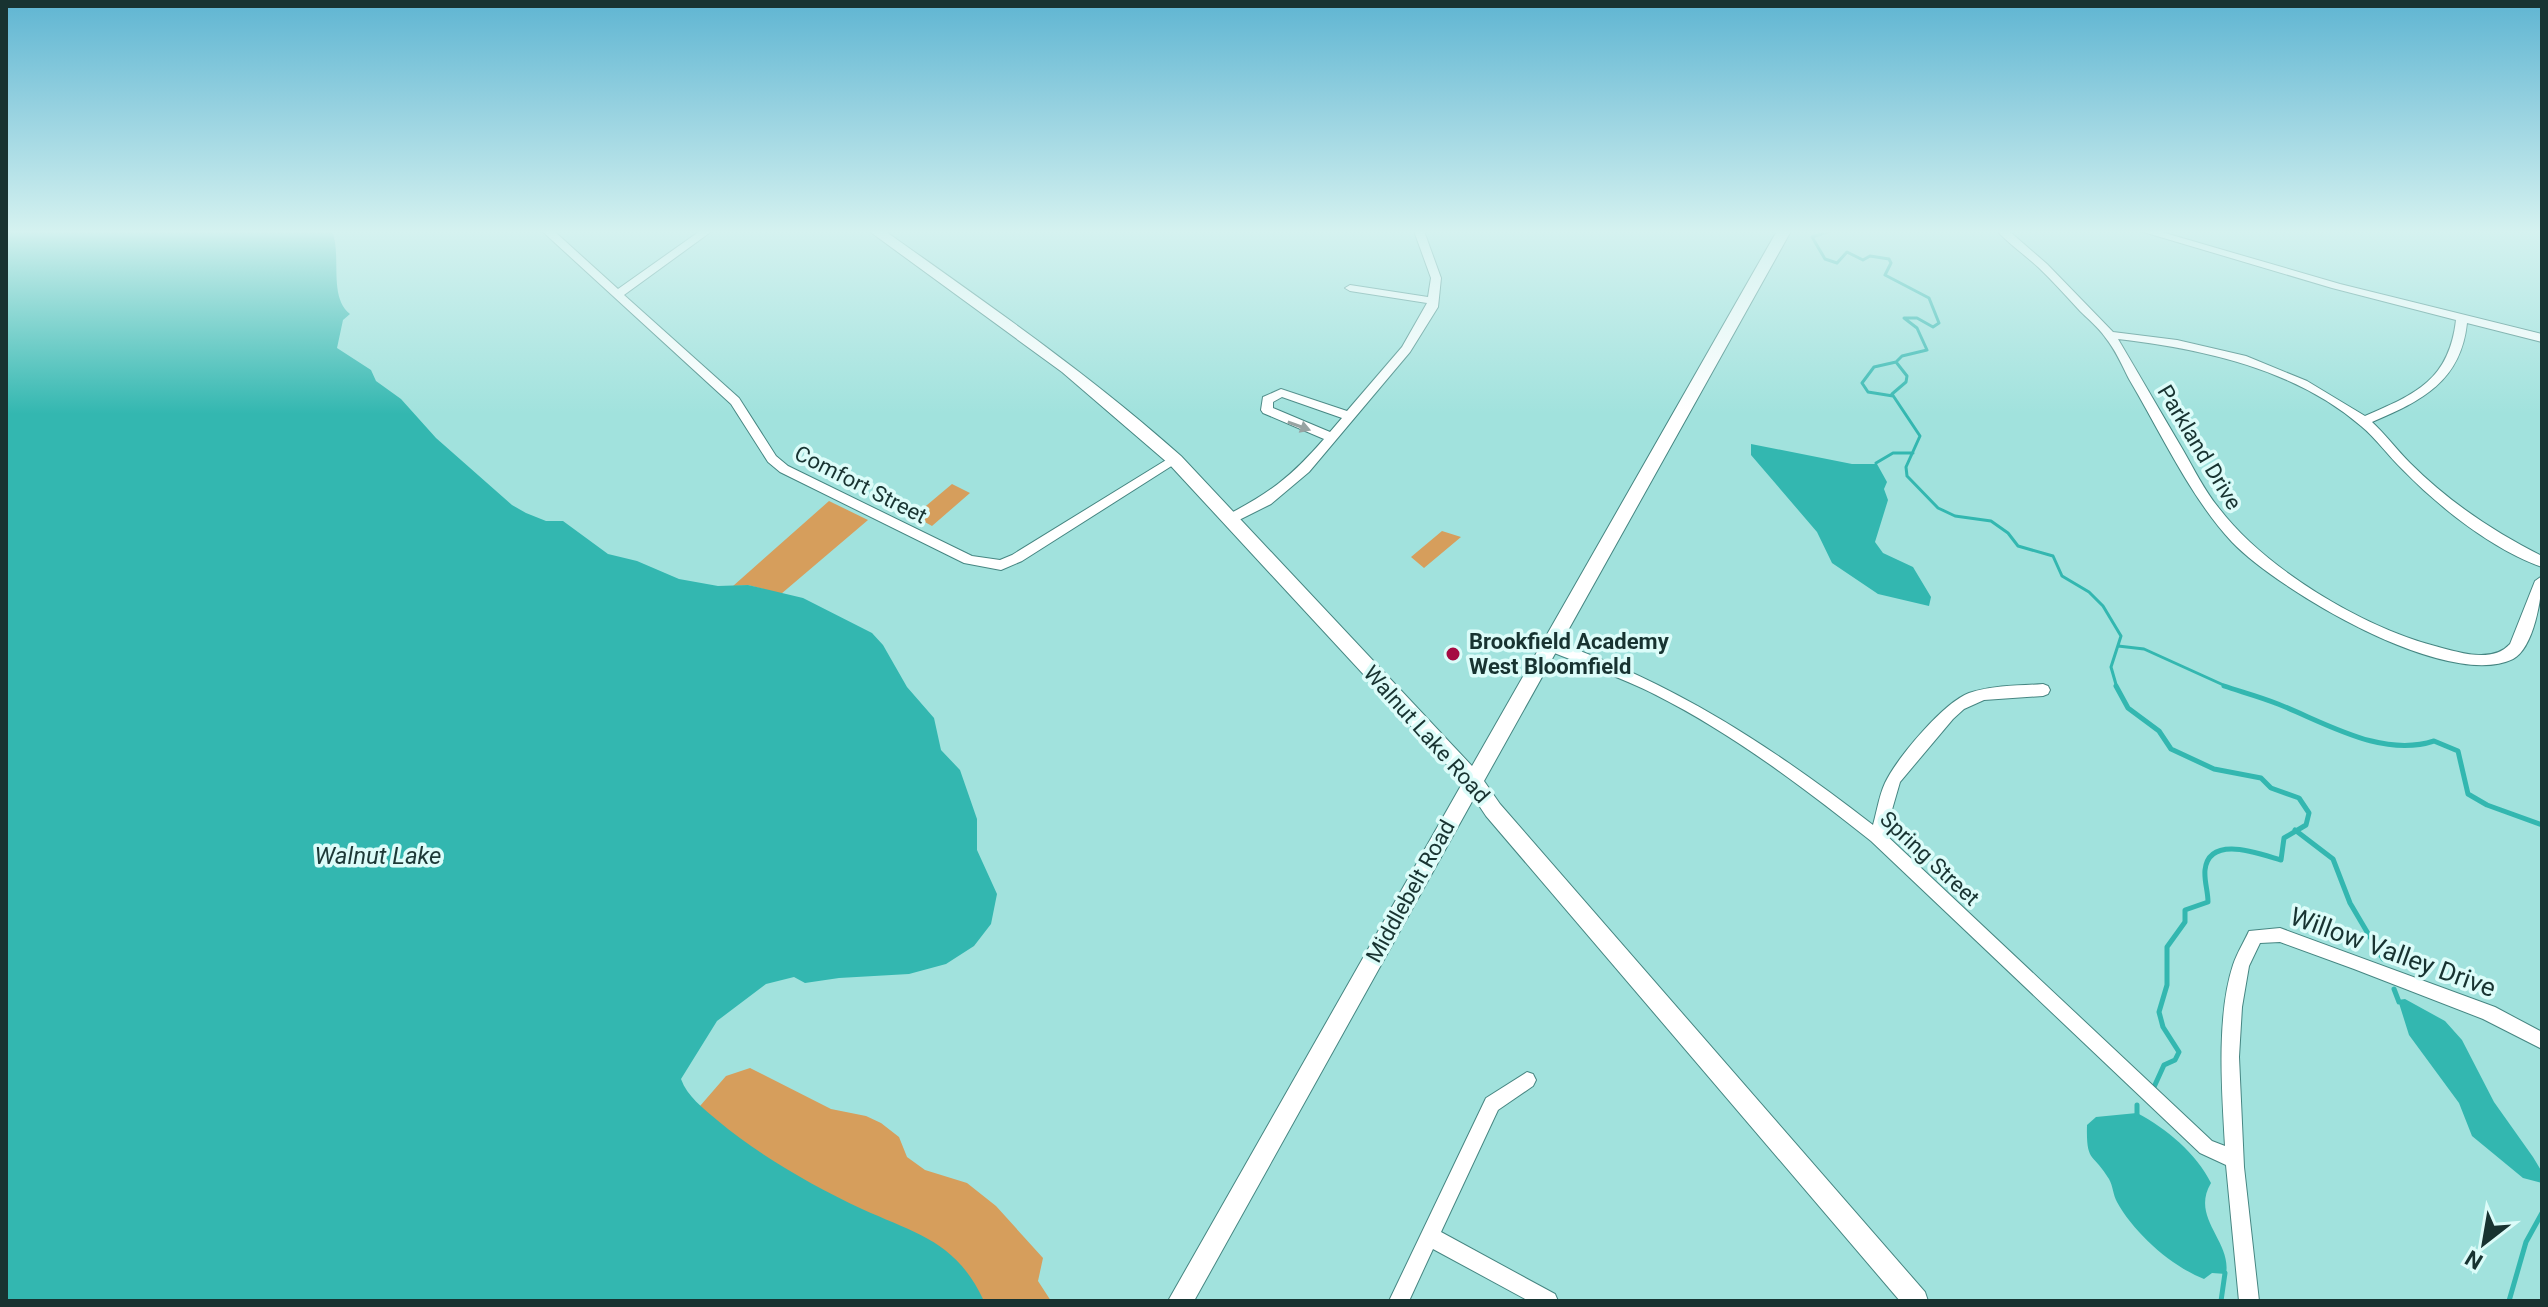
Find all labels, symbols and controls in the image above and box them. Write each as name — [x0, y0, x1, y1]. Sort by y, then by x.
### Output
street label: Parkland Drive — [2153, 380, 2247, 514]
one-way arrow — [1287, 420, 1311, 432]
street label: Comfort Street — [790, 440, 931, 529]
place label: Brookfield Academy West Bloomfield — [1469, 629, 1670, 679]
marker: Brookfield Academy West Bloomfield — [1444, 645, 1462, 663]
street label: Walnut Lake Road — [1359, 661, 1495, 808]
street label: Spring Street — [1875, 806, 1984, 911]
street label: Middlebelt Road — [1361, 816, 1460, 967]
water label: Walnut Lake — [315, 842, 441, 870]
street label: Willow Valley Drive — [2286, 901, 2500, 1003]
north arrow — [2444, 1203, 2524, 1283]
text: N — [2461, 1245, 2487, 1274]

